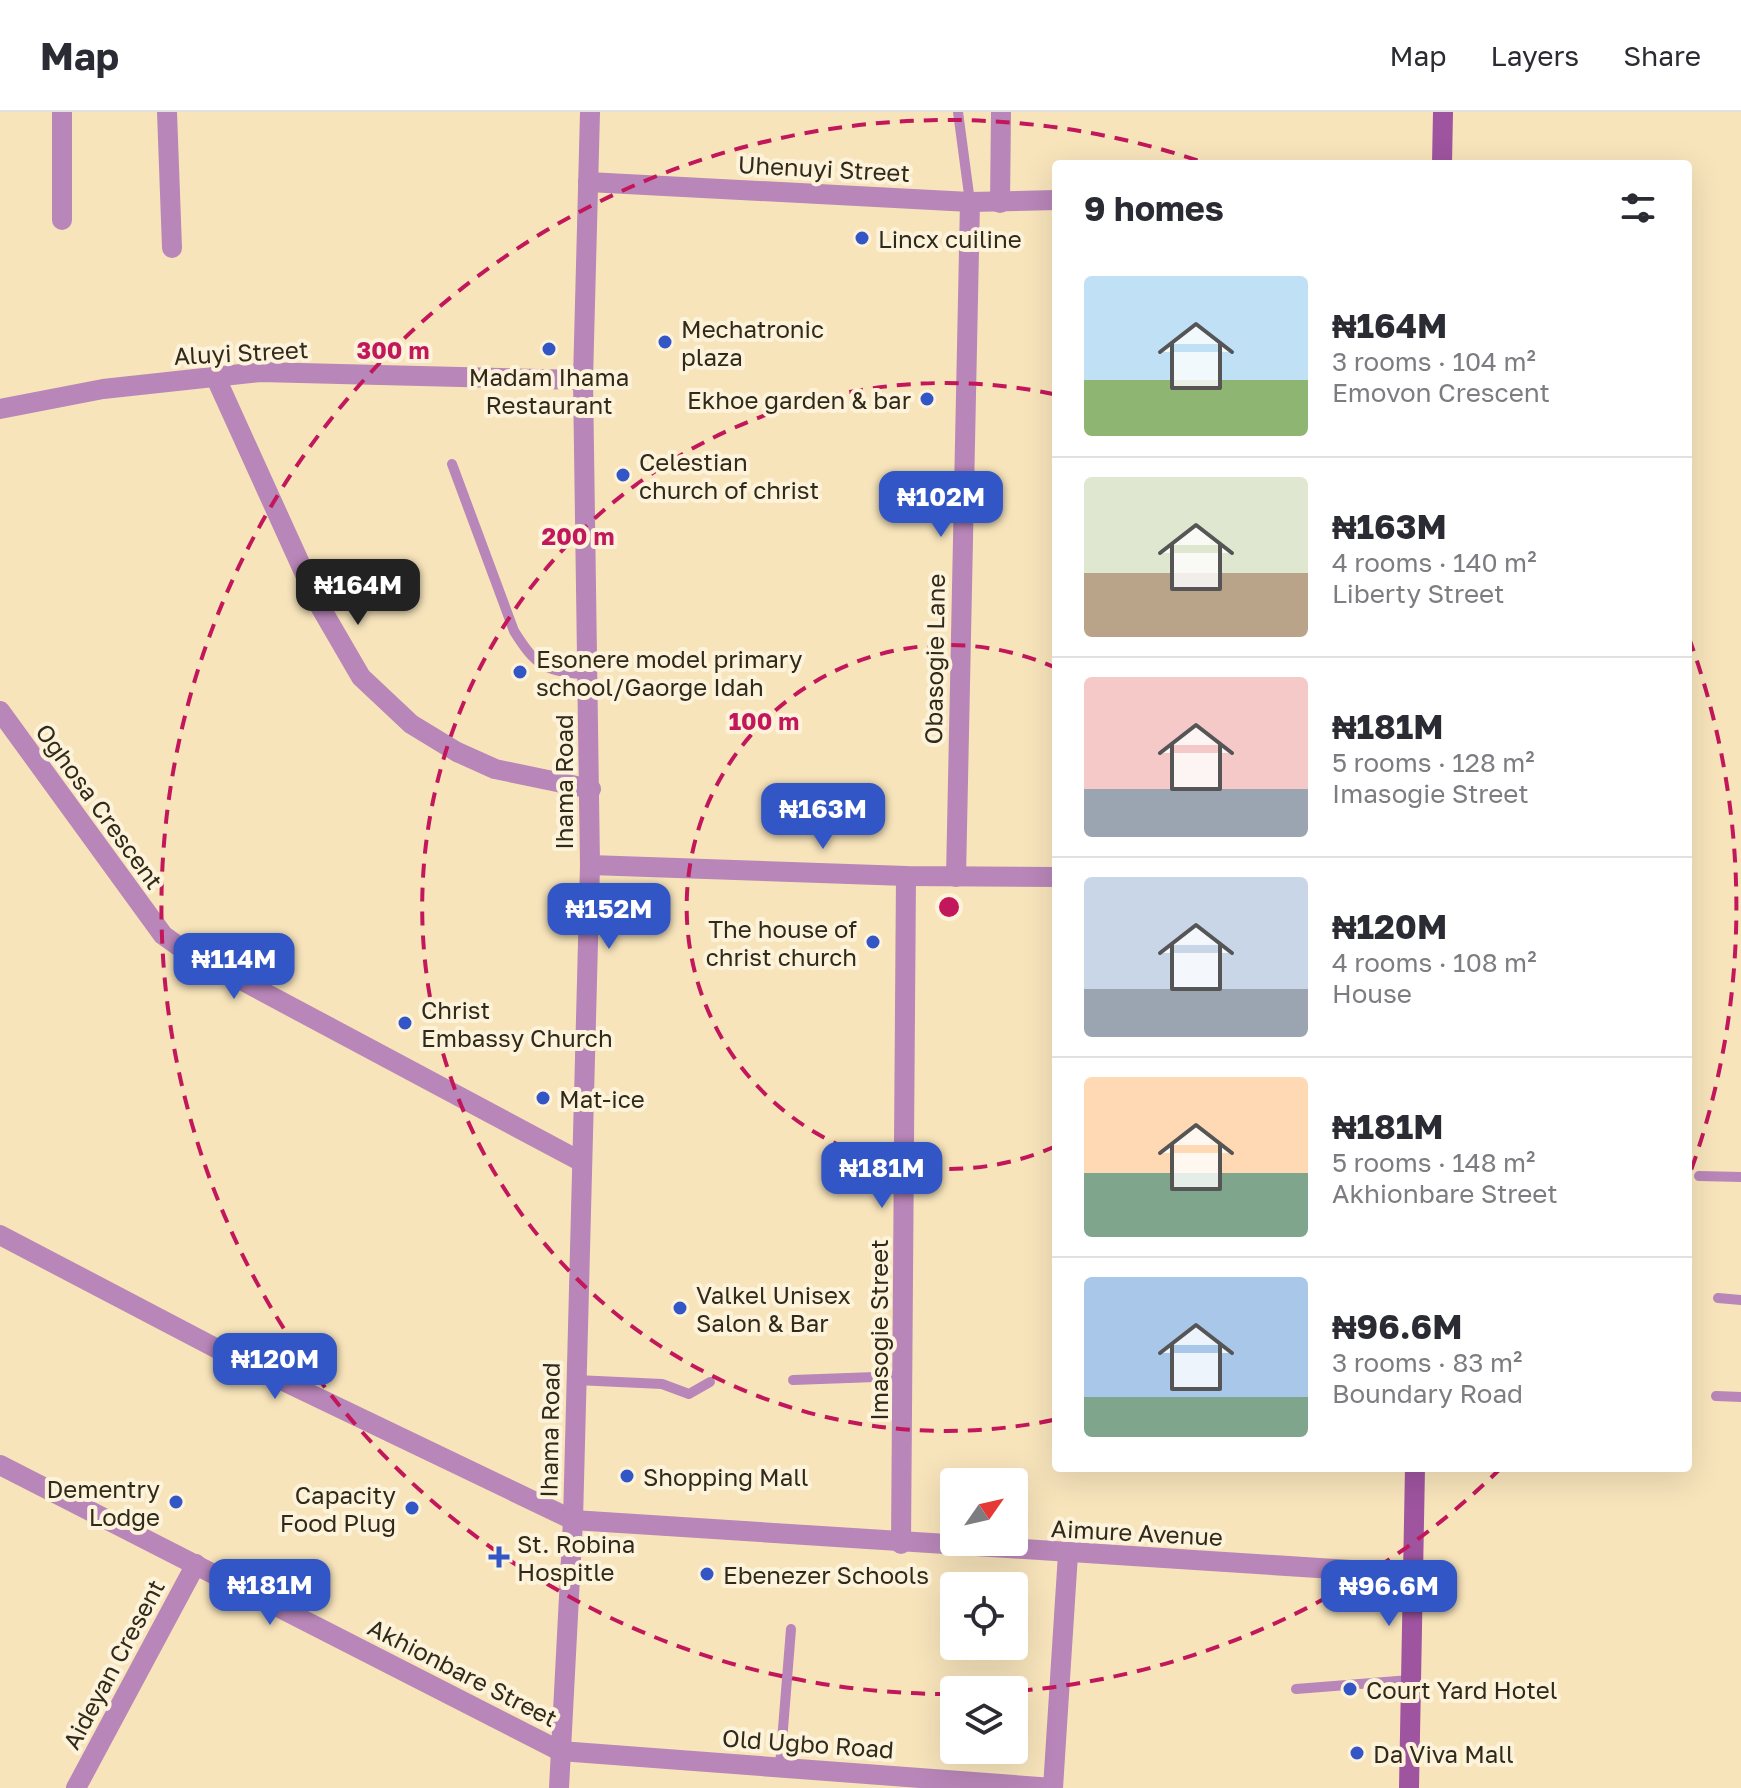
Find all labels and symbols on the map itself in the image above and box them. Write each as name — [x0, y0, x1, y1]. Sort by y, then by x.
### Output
street label: Uhenuyi Street — [737, 149, 911, 187]
place label: Lincx cuiline — [878, 224, 1022, 253]
marker: Lincx cuiline — [853, 229, 871, 247]
place label: Mechatronic plaza — [681, 314, 824, 371]
marker: Mechatronic plaza — [656, 333, 674, 351]
street label: Aluyi Street — [173, 334, 309, 370]
text: 300 m — [357, 335, 429, 364]
marker: Madam Ihama Restaurant — [540, 340, 558, 358]
place label: Madam Ihama Restaurant — [469, 362, 629, 419]
place label: Ekhoe garden & bar — [687, 385, 911, 414]
marker: Ekhoe garden & bar — [918, 390, 936, 408]
place label: Celestian church of christ — [639, 447, 819, 504]
marker: Celestian church of christ — [614, 466, 632, 484]
pin: ₦102M — [885, 471, 997, 539]
text: 200 m — [542, 521, 614, 550]
pin: ₦164M — [302, 559, 414, 627]
street label: Obasogie Lane — [918, 574, 950, 744]
place label: Esonere model primary school/Gaorge Idah — [536, 644, 802, 701]
marker: Esonere model primary school/Gaorge Idah — [511, 663, 529, 681]
text: 100 m — [729, 706, 799, 735]
street label: Ihama Road — [549, 714, 578, 850]
street label: Oghosa Crescent — [30, 718, 170, 894]
pin: ₦163M — [767, 783, 879, 851]
pin: ₦152M — [553, 883, 665, 951]
centre of rings — [935, 893, 963, 921]
place label: The house of christ church — [706, 914, 857, 971]
pin: ₦114M — [178, 933, 290, 1001]
marker: The house of christ church — [864, 933, 882, 951]
place label: Christ Embassy Church — [421, 995, 613, 1052]
marker: Christ Embassy Church — [396, 1014, 414, 1032]
place label: Mat-ice — [559, 1084, 645, 1113]
marker: Mat-ice — [534, 1089, 552, 1107]
pin: ₦181M — [826, 1142, 938, 1210]
street label: Imasogie Street — [864, 1239, 893, 1421]
place label: Valkel Unisex Salon & Bar — [696, 1280, 851, 1337]
marker: Valkel Unisex Salon & Bar — [671, 1299, 689, 1317]
pin: ₦120M — [219, 1333, 331, 1401]
street label: Ihama Road — [533, 1362, 565, 1498]
place label: Shopping Mall — [643, 1462, 809, 1491]
marker: Shopping Mall — [618, 1467, 636, 1485]
north arrow — [940, 1468, 1028, 1556]
place label: Dementry Lodge — [46, 1474, 160, 1531]
place label: Capacity Food Plug — [280, 1480, 396, 1537]
marker: Dementry Lodge — [167, 1493, 185, 1511]
marker: Capacity Food Plug — [403, 1499, 421, 1517]
street label: Aimure Avenue — [1050, 1513, 1224, 1551]
place label: St. Robina Hospitle — [517, 1529, 635, 1586]
marker: St. Robina Hospitle — [488, 1546, 510, 1568]
pin: ₦181M — [214, 1559, 326, 1627]
place label: Ebenezer Schools — [723, 1560, 929, 1589]
pin: ₦96.6M — [1324, 1560, 1454, 1628]
marker: Ebenezer Schools — [698, 1565, 716, 1583]
street label: Aideyan Cresent — [56, 1574, 170, 1754]
street label: Akhionbare Street — [364, 1612, 562, 1732]
place label: Court Yard Hotel — [1366, 1675, 1557, 1704]
marker: Court Yard Hotel — [1341, 1680, 1359, 1698]
street label: Old Ugbo Road — [721, 1723, 895, 1763]
place label: Da Viva Mall — [1373, 1739, 1514, 1768]
marker: Da Viva Mall — [1348, 1744, 1366, 1762]

